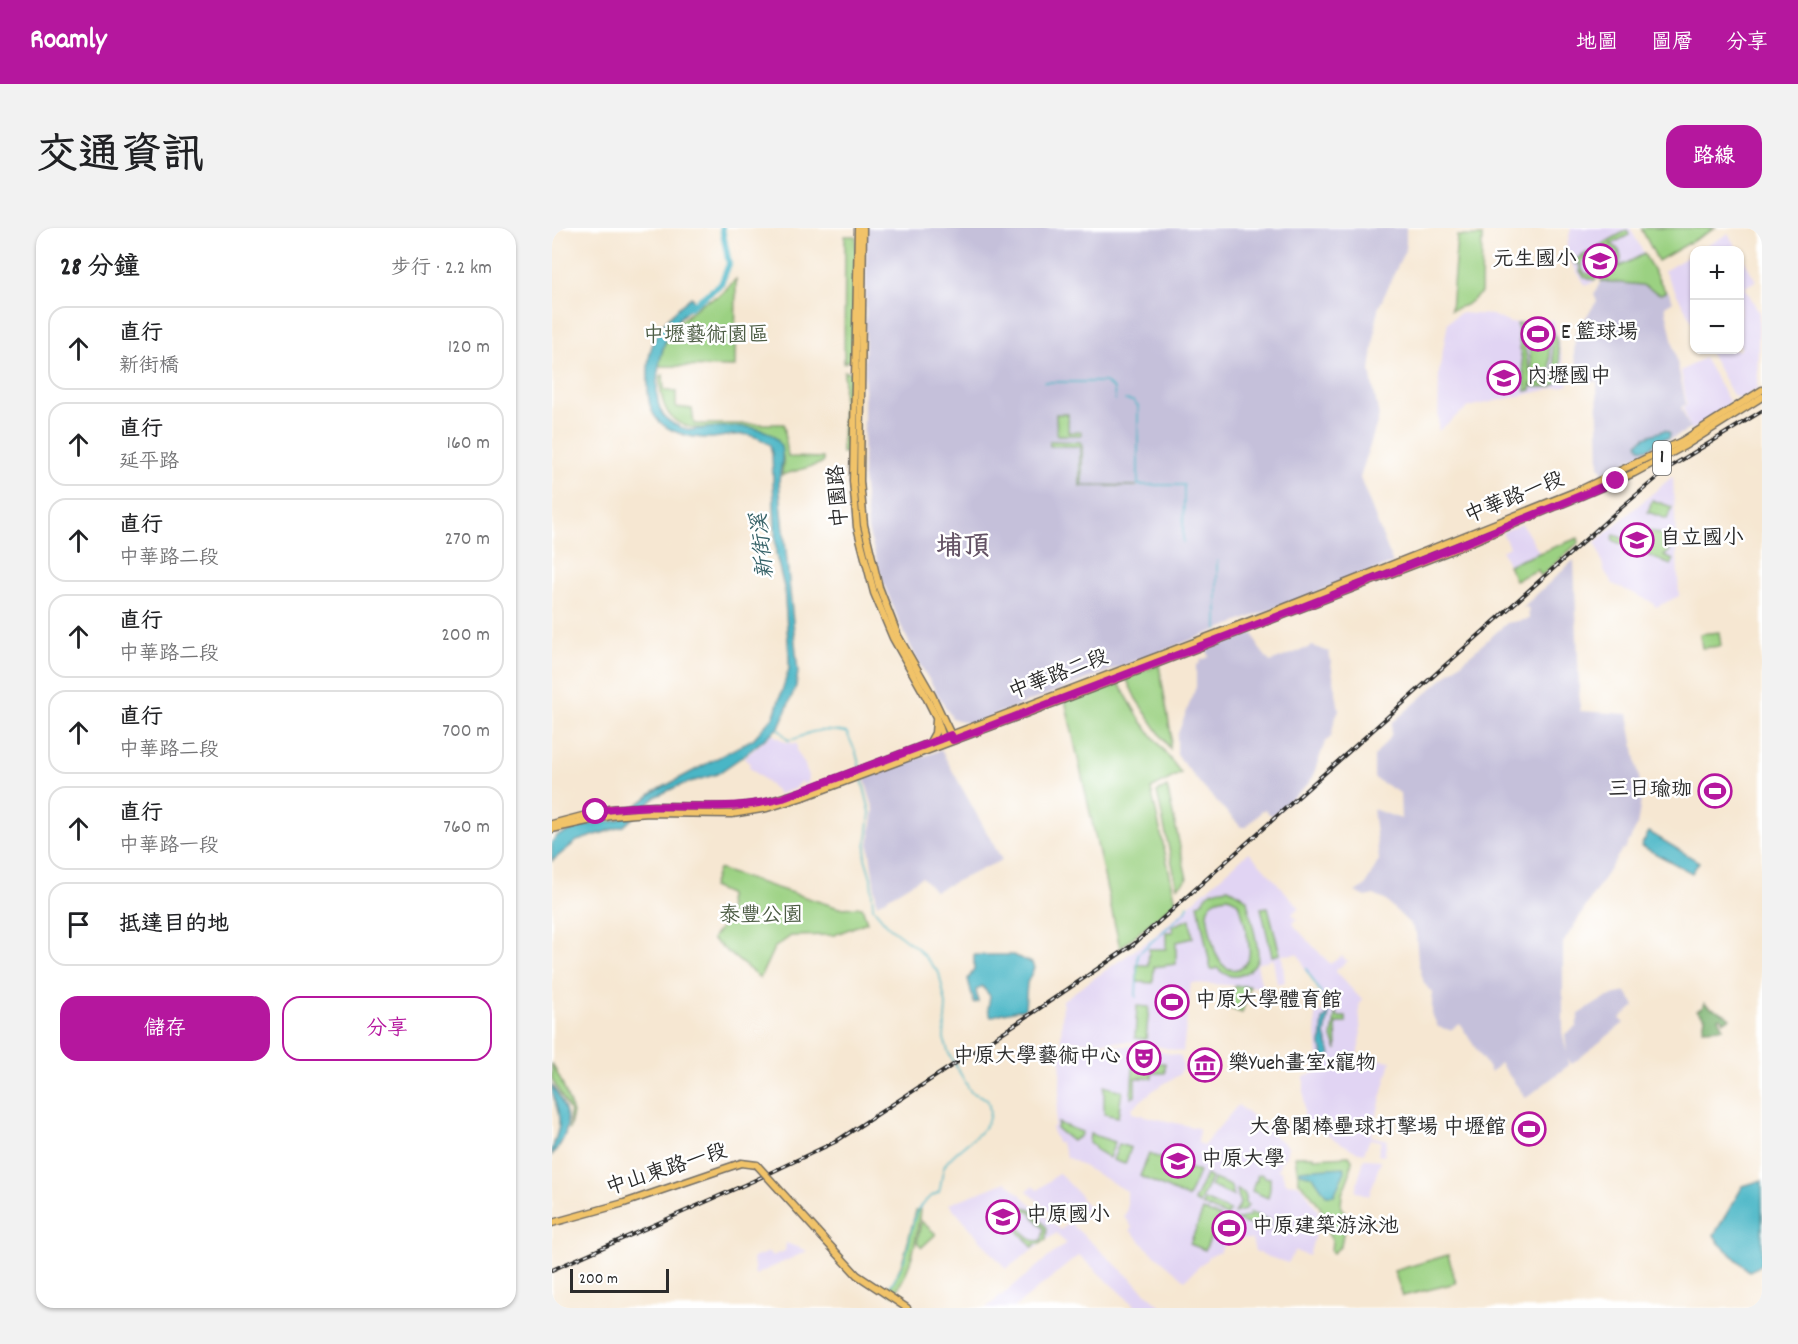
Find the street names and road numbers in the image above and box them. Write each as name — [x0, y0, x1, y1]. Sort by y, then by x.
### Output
road number: 1 — [1653, 441, 1671, 475]
street label: 中園路 — [823, 464, 857, 528]
street label: 中華路一段 — [1461, 465, 1569, 533]
street label: 中華路二段 — [1005, 643, 1113, 709]
street label: 中山東路一段 — [602, 1137, 732, 1205]

